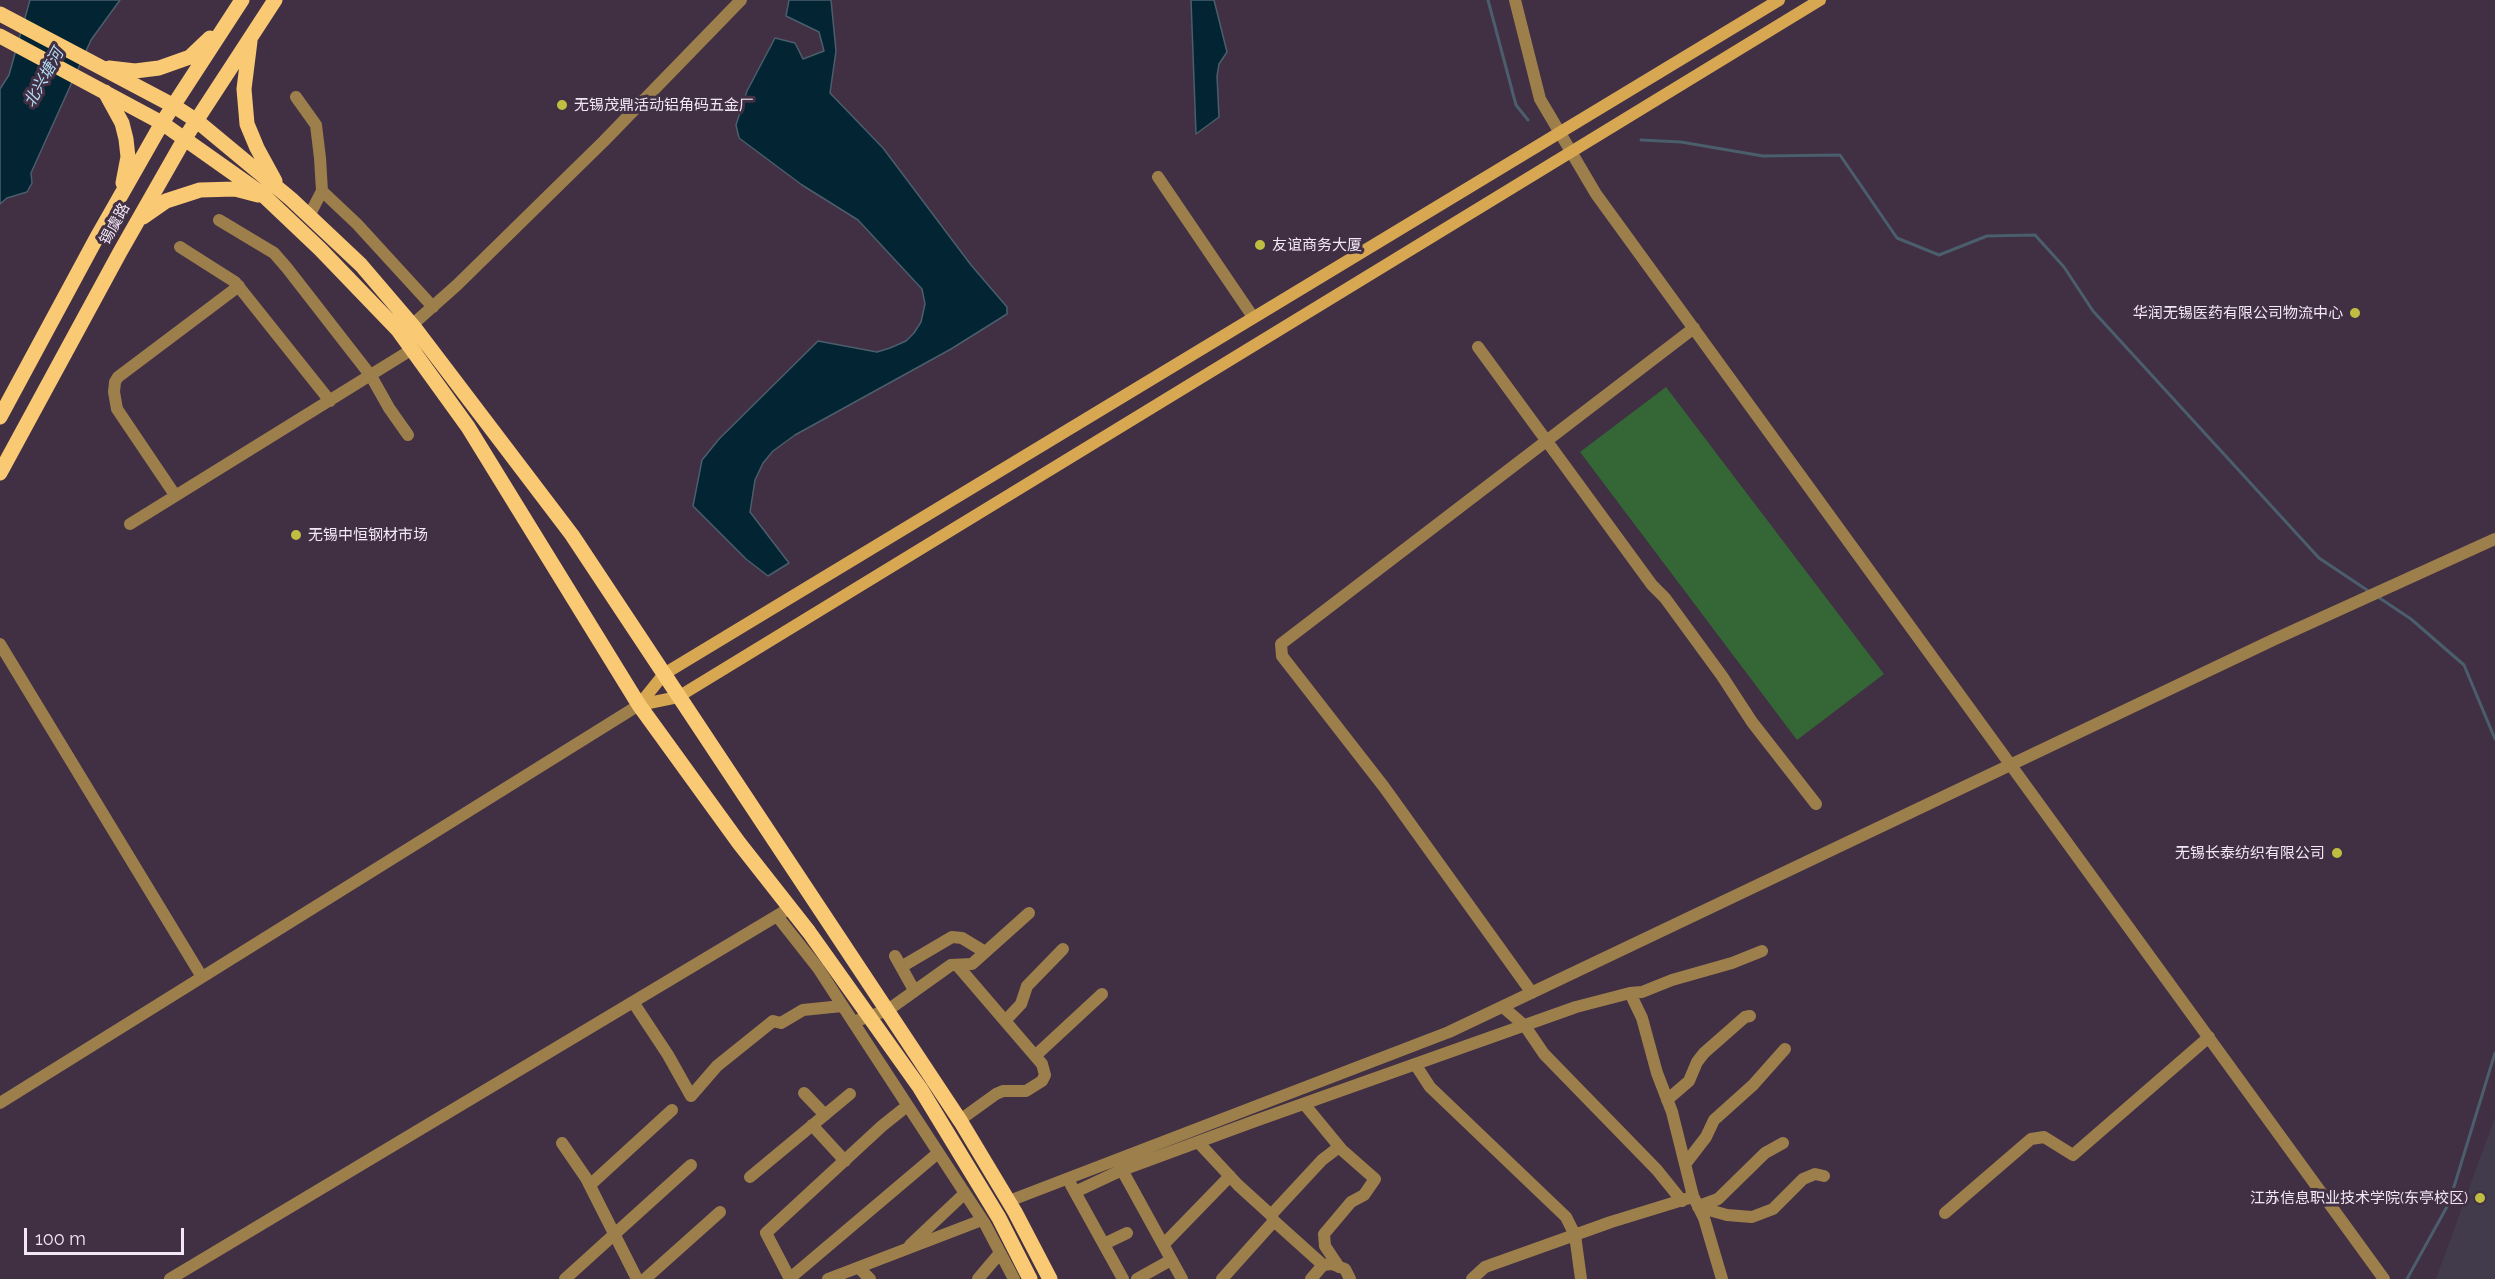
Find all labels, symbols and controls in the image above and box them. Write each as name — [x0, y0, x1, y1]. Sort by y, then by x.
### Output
water label: 北兴塘河 — [20, 45, 68, 111]
place label: 无锡茂鼎活动铝角码五金厂 — [574, 96, 754, 114]
marker: 无锡茂鼎活动铝角码五金厂 — [555, 98, 569, 112]
street label: 锡虞路 — [96, 200, 134, 248]
place label: 友谊商务大厦 — [1272, 236, 1362, 254]
marker: 友谊商务大厦 — [1253, 238, 1267, 252]
place label: 华润无锡医药有限公司物流中心 — [2133, 304, 2343, 322]
marker: 华润无锡医药有限公司物流中心 — [2348, 306, 2362, 320]
place label: 无锡中恒钢材市场 — [308, 526, 428, 544]
marker: 无锡中恒钢材市场 — [289, 528, 303, 542]
place label: 无锡长泰纺织有限公司 — [2175, 844, 2325, 862]
marker: 无锡长泰纺织有限公司 — [2330, 846, 2344, 860]
place label: 江苏信息职业技术学院(东亭校区) — [2250, 1189, 2468, 1207]
marker: 江苏信息职业技术学院(东亭校区) — [2473, 1191, 2487, 1205]
scale bar — [27, 1216, 188, 1254]
text: 100 m — [35, 1228, 86, 1249]

